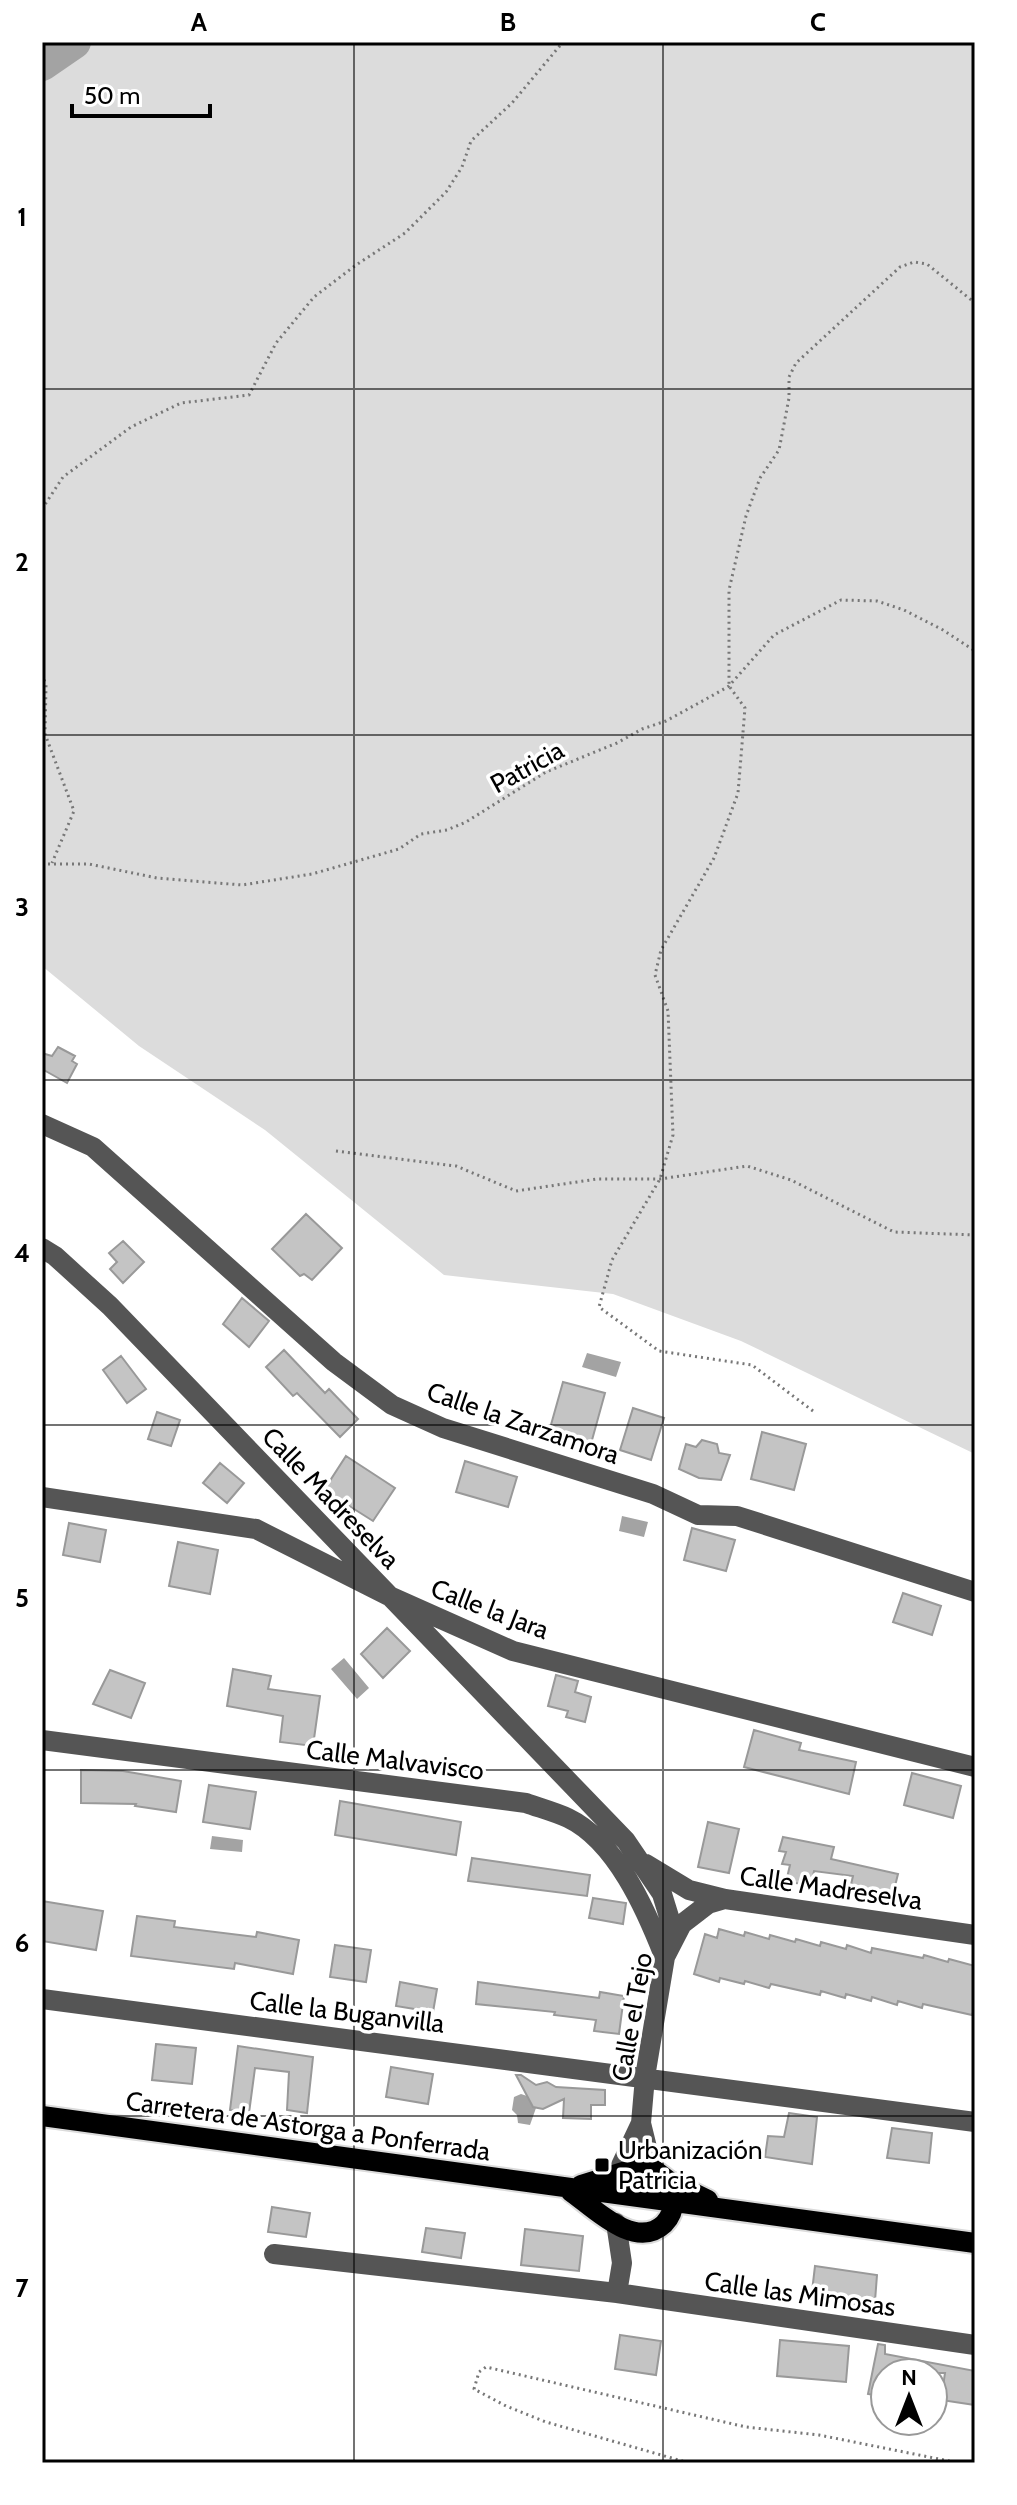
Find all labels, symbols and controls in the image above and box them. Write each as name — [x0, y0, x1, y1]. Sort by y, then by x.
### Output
text: A — [191, 6, 208, 38]
text: B — [500, 6, 516, 38]
text: C — [810, 6, 826, 38]
scale bar — [72, 68, 210, 118]
text: 50 m — [84, 81, 140, 110]
text: 1 — [17, 201, 27, 233]
text: 2 — [15, 546, 29, 578]
street label: Patricia — [485, 734, 570, 800]
text: 3 — [15, 891, 29, 923]
text: 4 — [14, 1237, 30, 1269]
street label: Calle la Zarzamora — [423, 1375, 624, 1471]
street label: Calle Madreselva — [256, 1421, 407, 1576]
street label: Calle la Jara — [427, 1572, 554, 1646]
text: 5 — [15, 1582, 29, 1614]
street label: Calle Malvavisco — [304, 1733, 486, 1787]
street label: Calle Madreselva — [738, 1859, 925, 1917]
text: 6 — [15, 1927, 29, 1959]
street label: Calle el Tejo — [605, 1950, 659, 2084]
street label: Calle la Buganvilla — [248, 1984, 447, 2040]
street label: Carretera de Astorga a Ponferrada — [124, 2085, 493, 2168]
place label: Urbanización Patricia — [618, 2134, 762, 2196]
marker: Urbanización Patricia — [593, 2156, 611, 2174]
street label: Calle las Mimosas — [702, 2265, 898, 2323]
text: 7 — [15, 2272, 29, 2304]
north arrow — [869, 2357, 949, 2437]
text: N — [901, 2364, 917, 2391]

